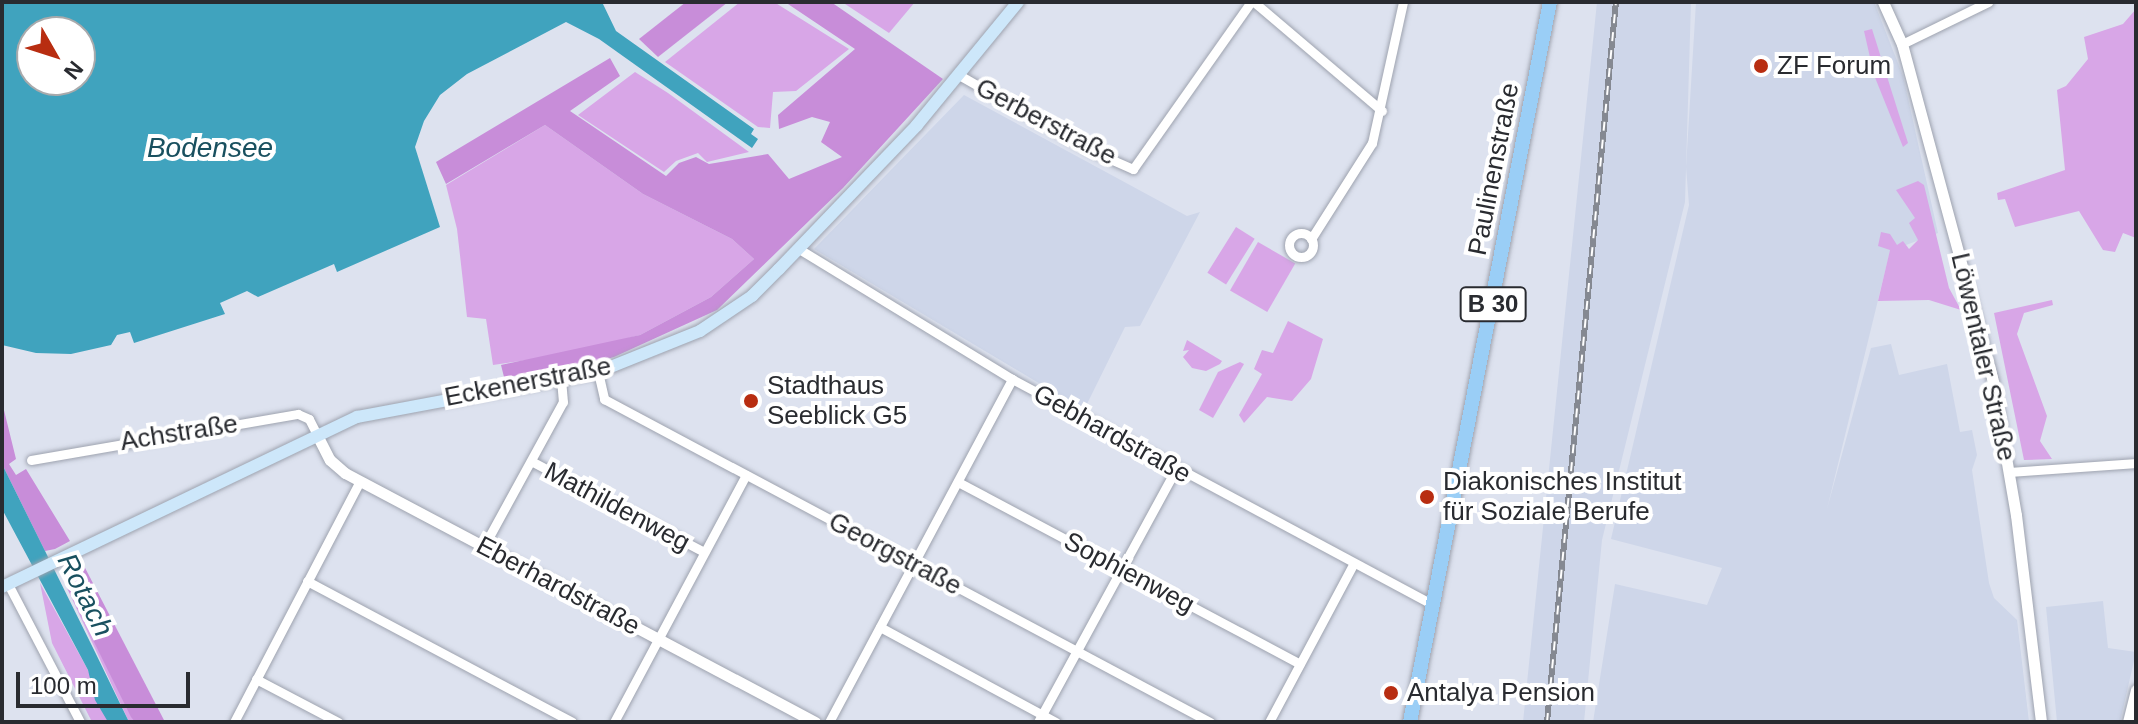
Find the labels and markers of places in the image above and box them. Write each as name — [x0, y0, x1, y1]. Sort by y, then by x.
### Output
place label: ZF Forum — [1777, 50, 1891, 82]
marker: ZF Forum — [1752, 57, 1770, 75]
place label: Stadthaus Seeblick G5 — [767, 370, 907, 432]
marker: Stadthaus Seeblick G5 — [742, 392, 760, 410]
place label: Diakonisches Institut für Soziale Berufe — [1443, 466, 1681, 528]
marker: Diakonisches Institut für Soziale Berufe — [1418, 488, 1436, 506]
place label: Antalya Pension — [1407, 677, 1595, 709]
marker: Antalya Pension — [1382, 684, 1400, 702]

